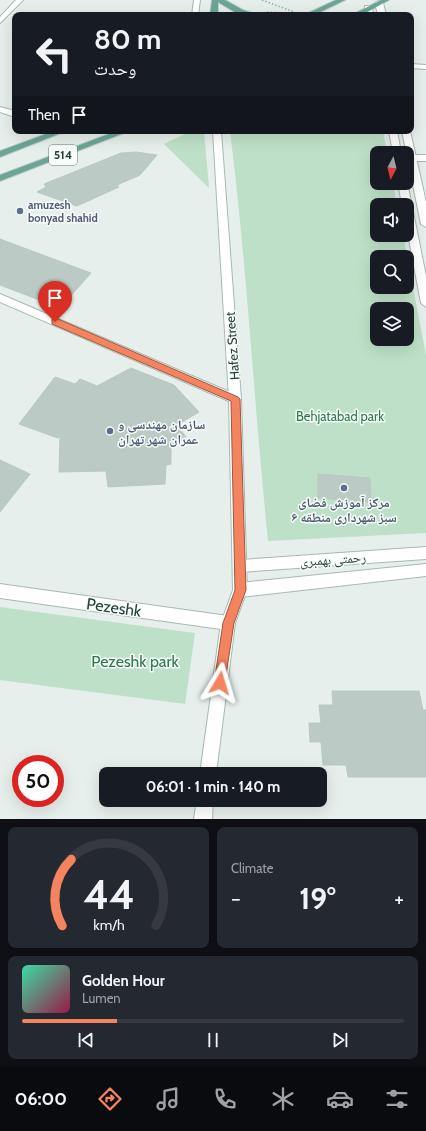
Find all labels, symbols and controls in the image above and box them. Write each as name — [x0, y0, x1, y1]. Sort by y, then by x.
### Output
text: 80 m — [94, 22, 161, 56]
icon: left — [28, 28, 80, 80]
text: وحدت — [94, 58, 136, 80]
icon: arrive — [68, 104, 90, 126]
text: Then — [28, 106, 60, 124]
road number: 514 — [49, 145, 77, 165]
north arrow — [370, 146, 414, 190]
map controls — [370, 146, 414, 346]
place label: amuzesh bonyad shahid — [28, 198, 98, 225]
button: sound — [370, 198, 414, 242]
marker: amuzesh bonyad shahid — [15, 206, 25, 216]
button: search — [370, 250, 414, 294]
pin — [38, 281, 72, 322]
icon: arrive — [44, 287, 66, 309]
button: layers — [370, 302, 414, 346]
street label: Hafez Street — [222, 311, 242, 381]
park label: Behjatabad park — [296, 408, 384, 425]
place label: سازمان مهندسی و عمران شهر تهران — [118, 416, 205, 447]
marker: سازمان مهندسی و عمران شهر تهران — [105, 426, 115, 436]
marker: مرکز آموزش فضای سبز شهرداری منطقه ۶ — [339, 483, 349, 493]
place label: مرکز آموزش فضای سبز شهرداری منطقه ۶ — [291, 494, 397, 525]
street label: رحمتی بهمبری — [299, 549, 367, 570]
street label: Pezeshk — [85, 594, 143, 621]
park label: Pezeshk park — [91, 652, 180, 671]
position arrow — [199, 662, 241, 704]
speed limit sign: 50 — [12, 755, 64, 807]
text: 06:01 · 1 min · 140 m — [146, 778, 280, 796]
text: Climate — [231, 860, 273, 876]
text: 44 — [83, 868, 134, 918]
text: 19° — [299, 880, 336, 917]
text: − — [231, 885, 241, 912]
text: + — [394, 885, 404, 912]
text: km/h — [93, 915, 124, 933]
text: Golden Hour — [82, 972, 165, 990]
text: Lumen — [82, 990, 121, 1006]
icon: previous — [75, 1029, 97, 1051]
icon: pause — [202, 1029, 224, 1051]
icon: next — [329, 1029, 351, 1051]
icon: directions — [96, 1085, 124, 1113]
icon: music — [154, 1085, 182, 1113]
icon: phone — [211, 1085, 239, 1113]
icon: climate — [269, 1085, 297, 1113]
icon: car — [326, 1085, 354, 1113]
icon: filters — [383, 1085, 411, 1113]
text: 06:00 — [15, 1088, 67, 1110]

